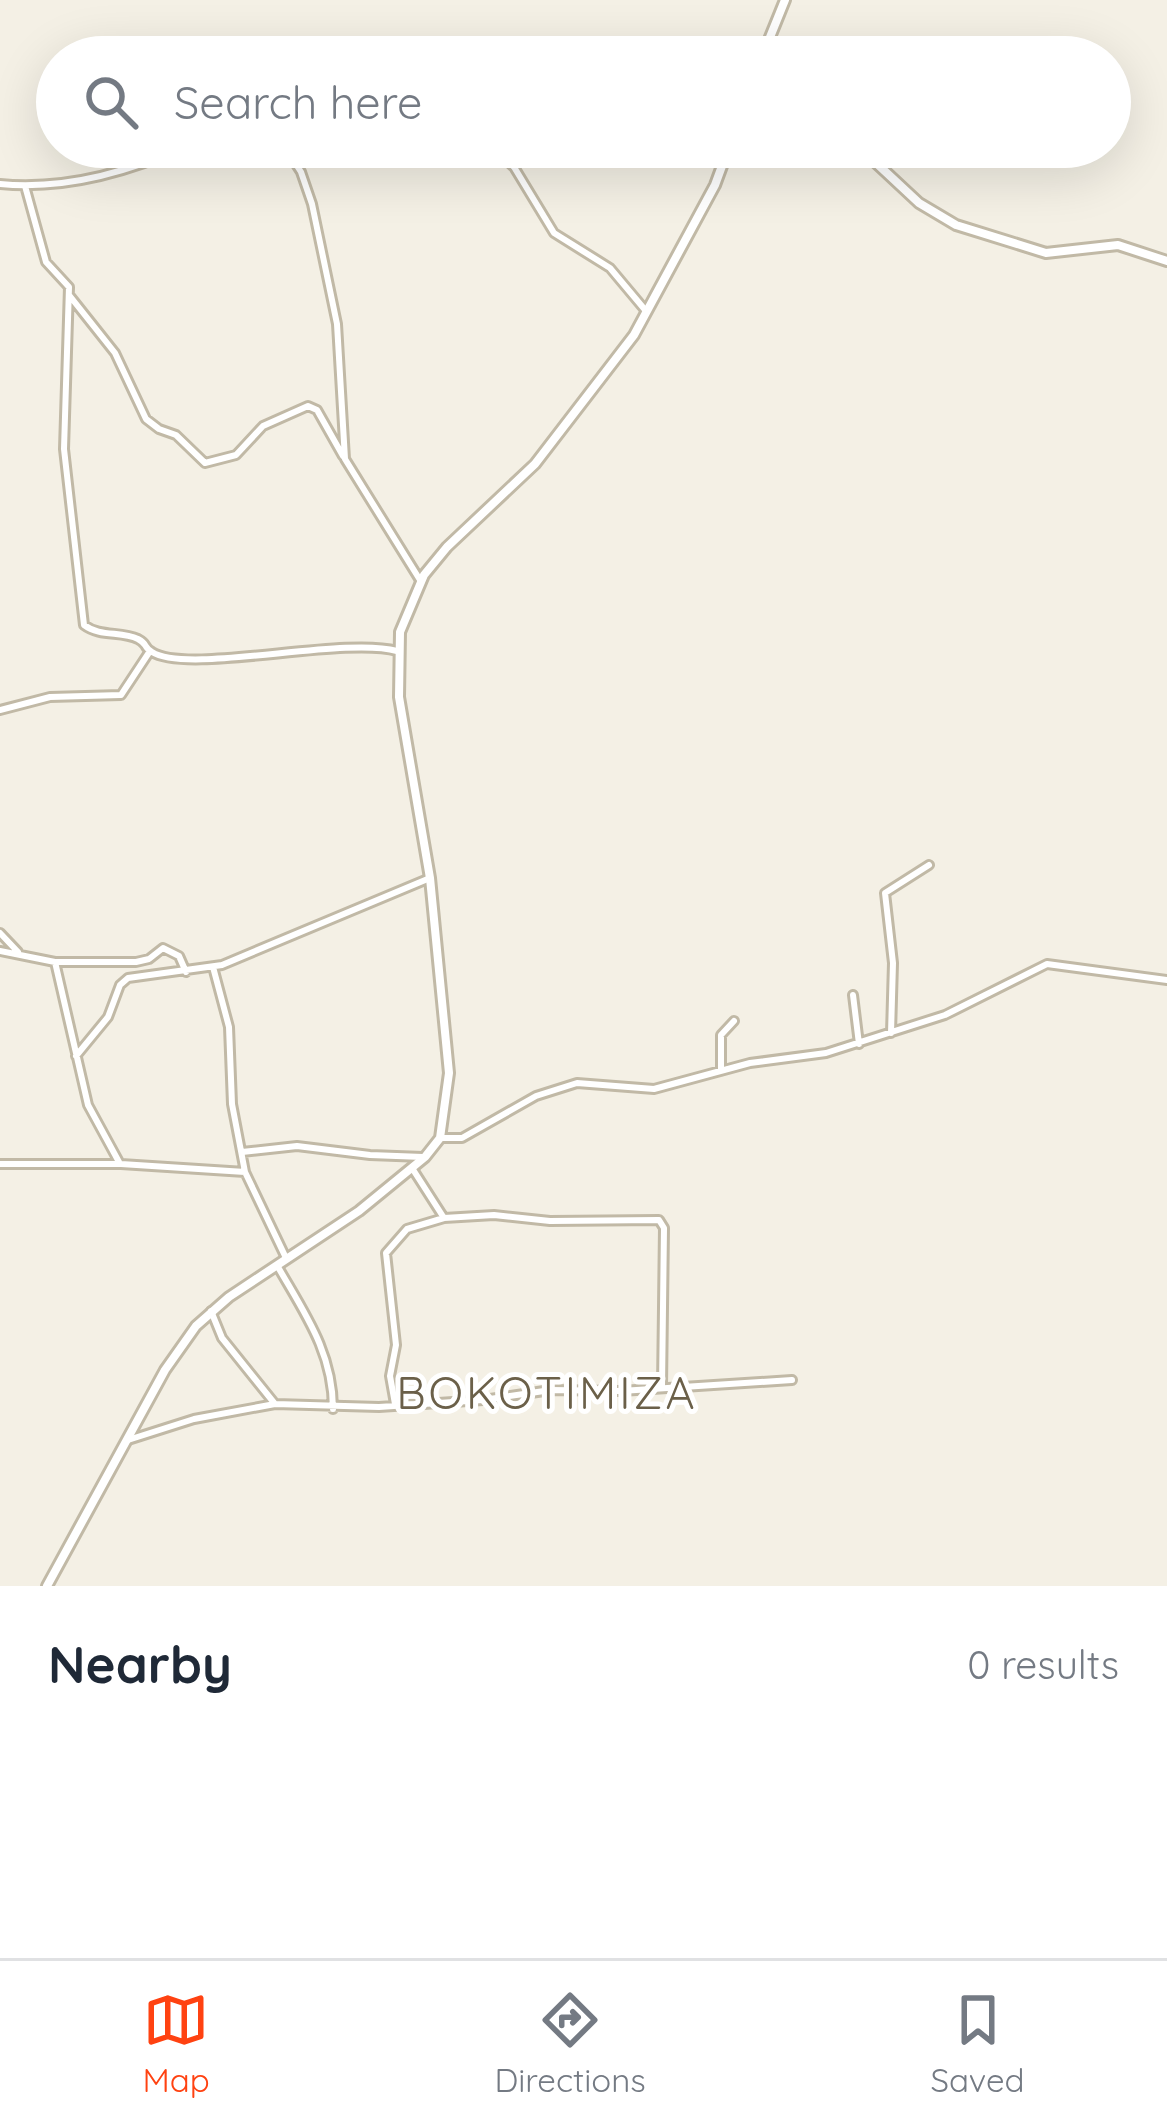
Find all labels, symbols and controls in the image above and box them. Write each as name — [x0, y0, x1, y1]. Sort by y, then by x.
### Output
search box — [36, 36, 1131, 168]
icon: search — [78, 69, 144, 135]
text: Search here — [174, 74, 422, 130]
district label: BOKOTIMIZA — [396, 1364, 698, 1420]
text: Nearby — [48, 1632, 232, 1696]
text: 0 results — [967, 1640, 1119, 1689]
tab: Map — [142, 1987, 210, 2100]
tab: Directions — [494, 1987, 646, 2100]
tab: Saved — [931, 1987, 1025, 2100]

